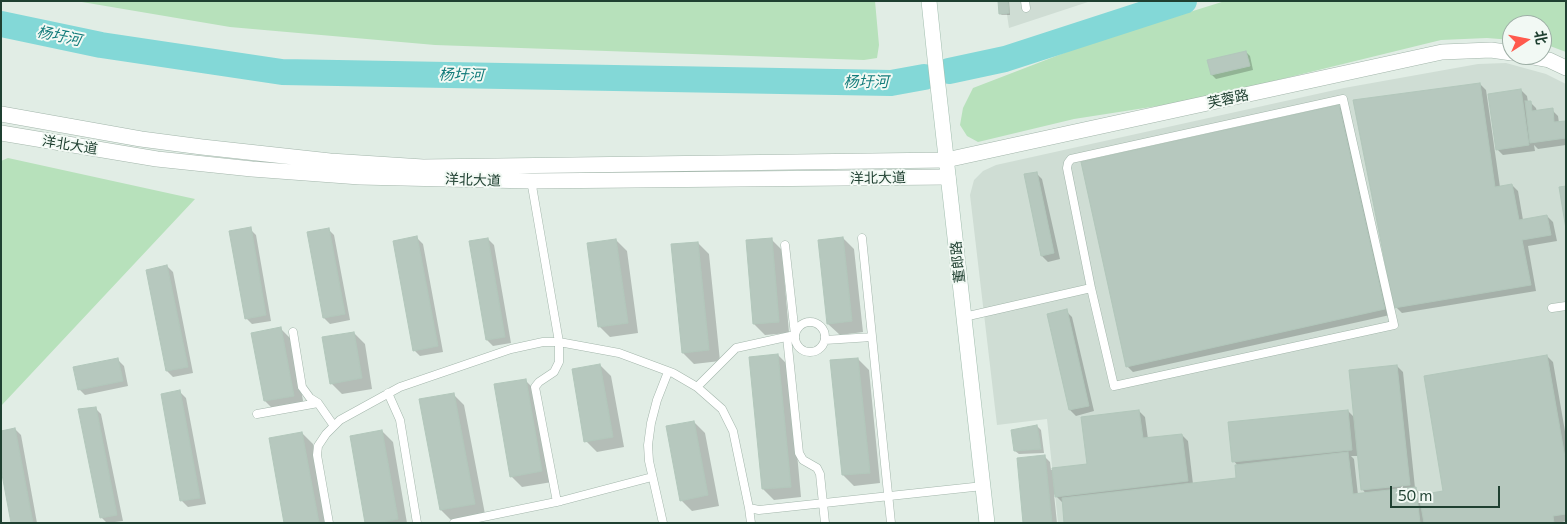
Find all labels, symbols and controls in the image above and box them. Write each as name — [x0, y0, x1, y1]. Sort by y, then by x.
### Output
north arrow — [1502, 15, 1552, 65]
water label: 杨圩河 — [35, 23, 83, 49]
text: 北 — [1532, 29, 1551, 46]
water label: 杨圩河 — [438, 66, 484, 84]
water label: 杨圩河 — [844, 73, 888, 91]
street label: 芙蓉路 — [1206, 86, 1250, 112]
street label: 洋北大道 — [41, 132, 99, 158]
street label: 洋北大道 — [850, 169, 906, 187]
street label: 洋北大道 — [445, 171, 501, 189]
street label: 董郎路 — [947, 240, 969, 284]
scale bar — [1392, 476, 1502, 508]
text: 50 m — [1398, 486, 1432, 504]

